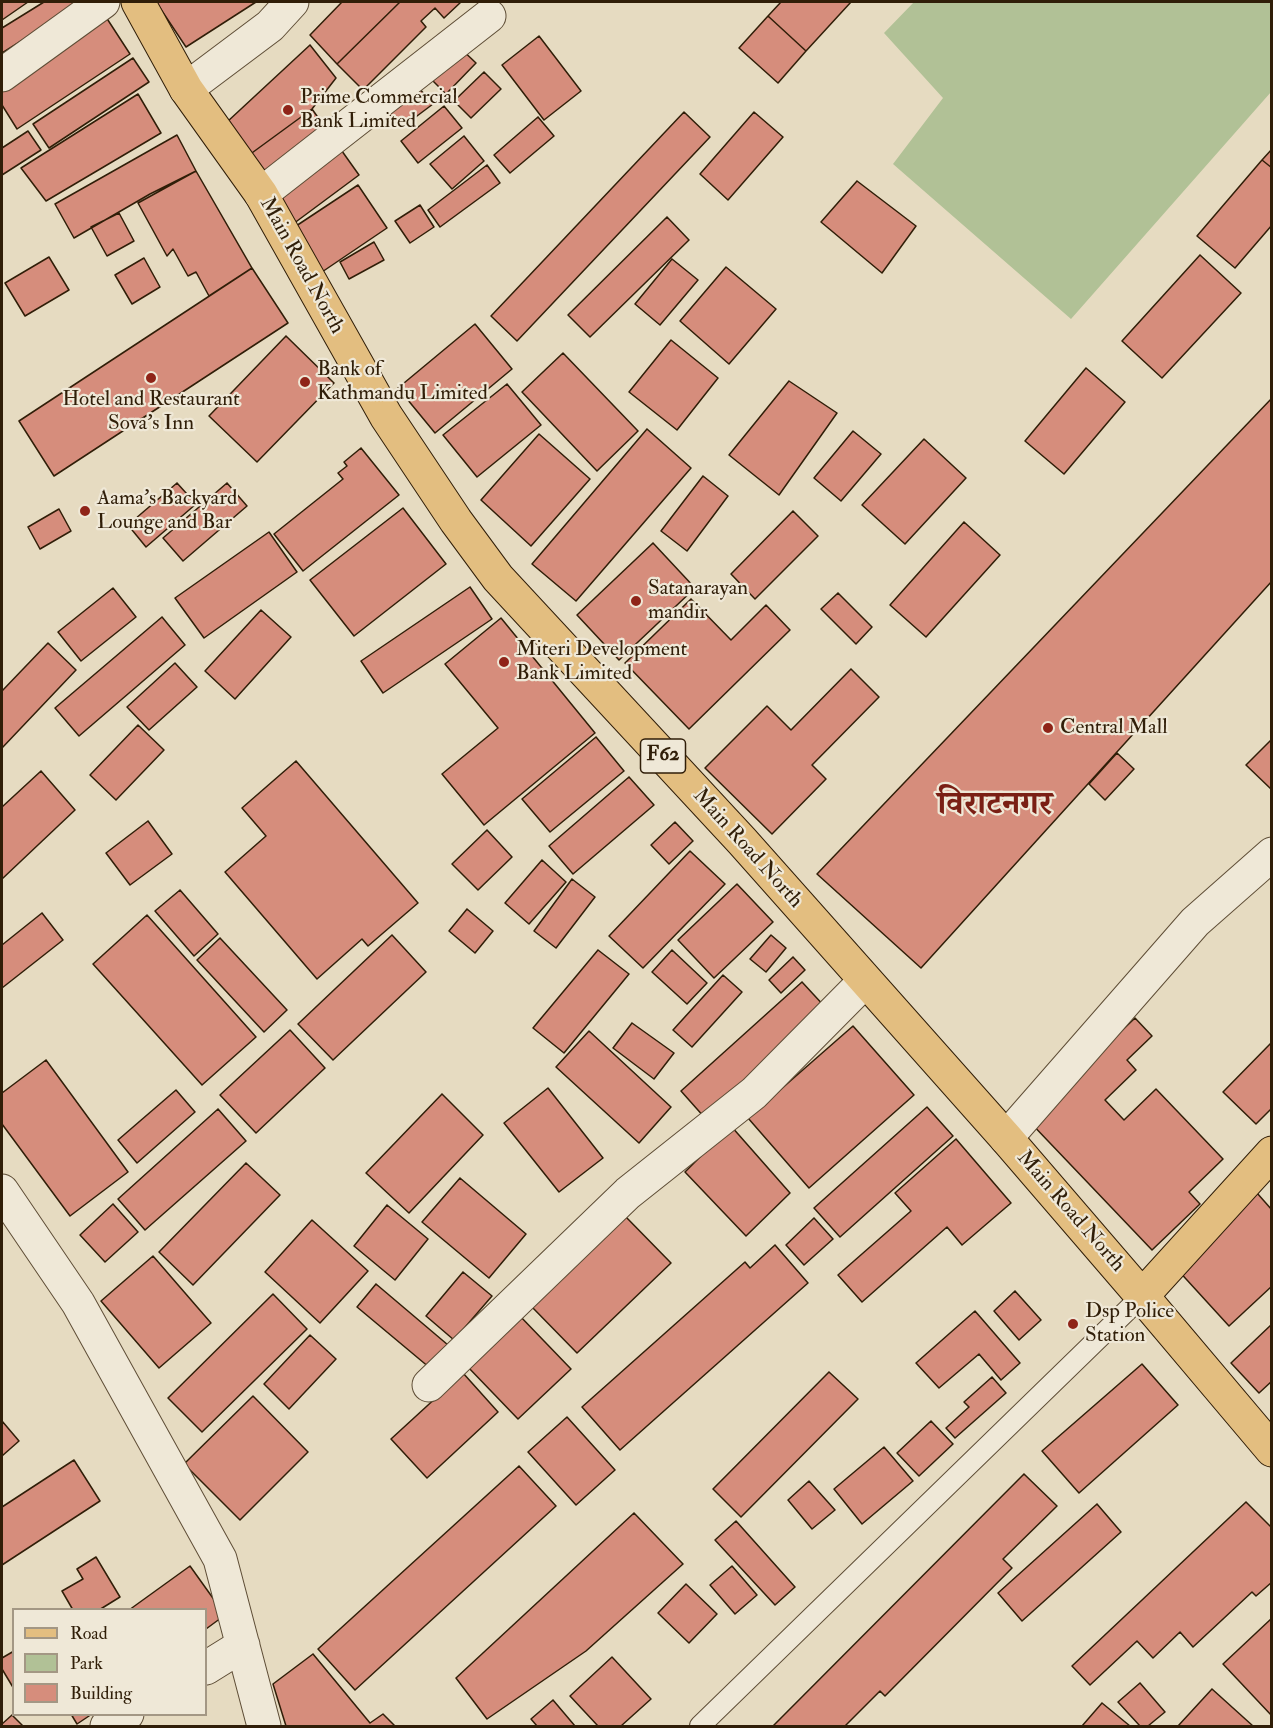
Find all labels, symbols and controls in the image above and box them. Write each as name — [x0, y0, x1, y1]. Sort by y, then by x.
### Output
place label: Prime Commercial Bank Limited — [300, 85, 458, 135]
marker: Prime Commercial Bank Limited — [281, 103, 295, 117]
street label: Main Road North — [253, 193, 349, 339]
place label: Bank of Kathmandu Limited — [317, 357, 488, 407]
marker: Hotel and Restaurant Sova's Inn — [144, 371, 158, 385]
marker: Bank of Kathmandu Limited — [298, 375, 312, 389]
place label: Hotel and Restaurant Sova's Inn — [62, 387, 240, 437]
place label: Aama's Backyard Lounge and Bar — [97, 486, 237, 536]
marker: Aama's Backyard Lounge and Bar — [78, 504, 92, 518]
place label: Satanarayan mandir — [648, 576, 748, 626]
marker: Satanarayan mandir — [629, 594, 643, 608]
place label: Miteri Development Bank Limited — [516, 637, 687, 687]
marker: Miteri Development Bank Limited — [497, 655, 511, 669]
place label: Central Mall — [1060, 715, 1168, 741]
marker: Central Mall — [1041, 721, 1055, 735]
road number: F62 — [640, 739, 686, 773]
street label: Main Road North — [687, 784, 807, 914]
district label: विराटनगर — [938, 787, 1052, 827]
street label: Main Road North — [1011, 1146, 1129, 1278]
place label: Dsp Police Station — [1085, 1299, 1174, 1349]
marker: Dsp Police Station — [1066, 1317, 1080, 1331]
legend — [12, 1608, 207, 1716]
text: Road — [70, 1622, 108, 1645]
text: Park — [70, 1652, 103, 1675]
text: Building — [70, 1682, 132, 1705]

